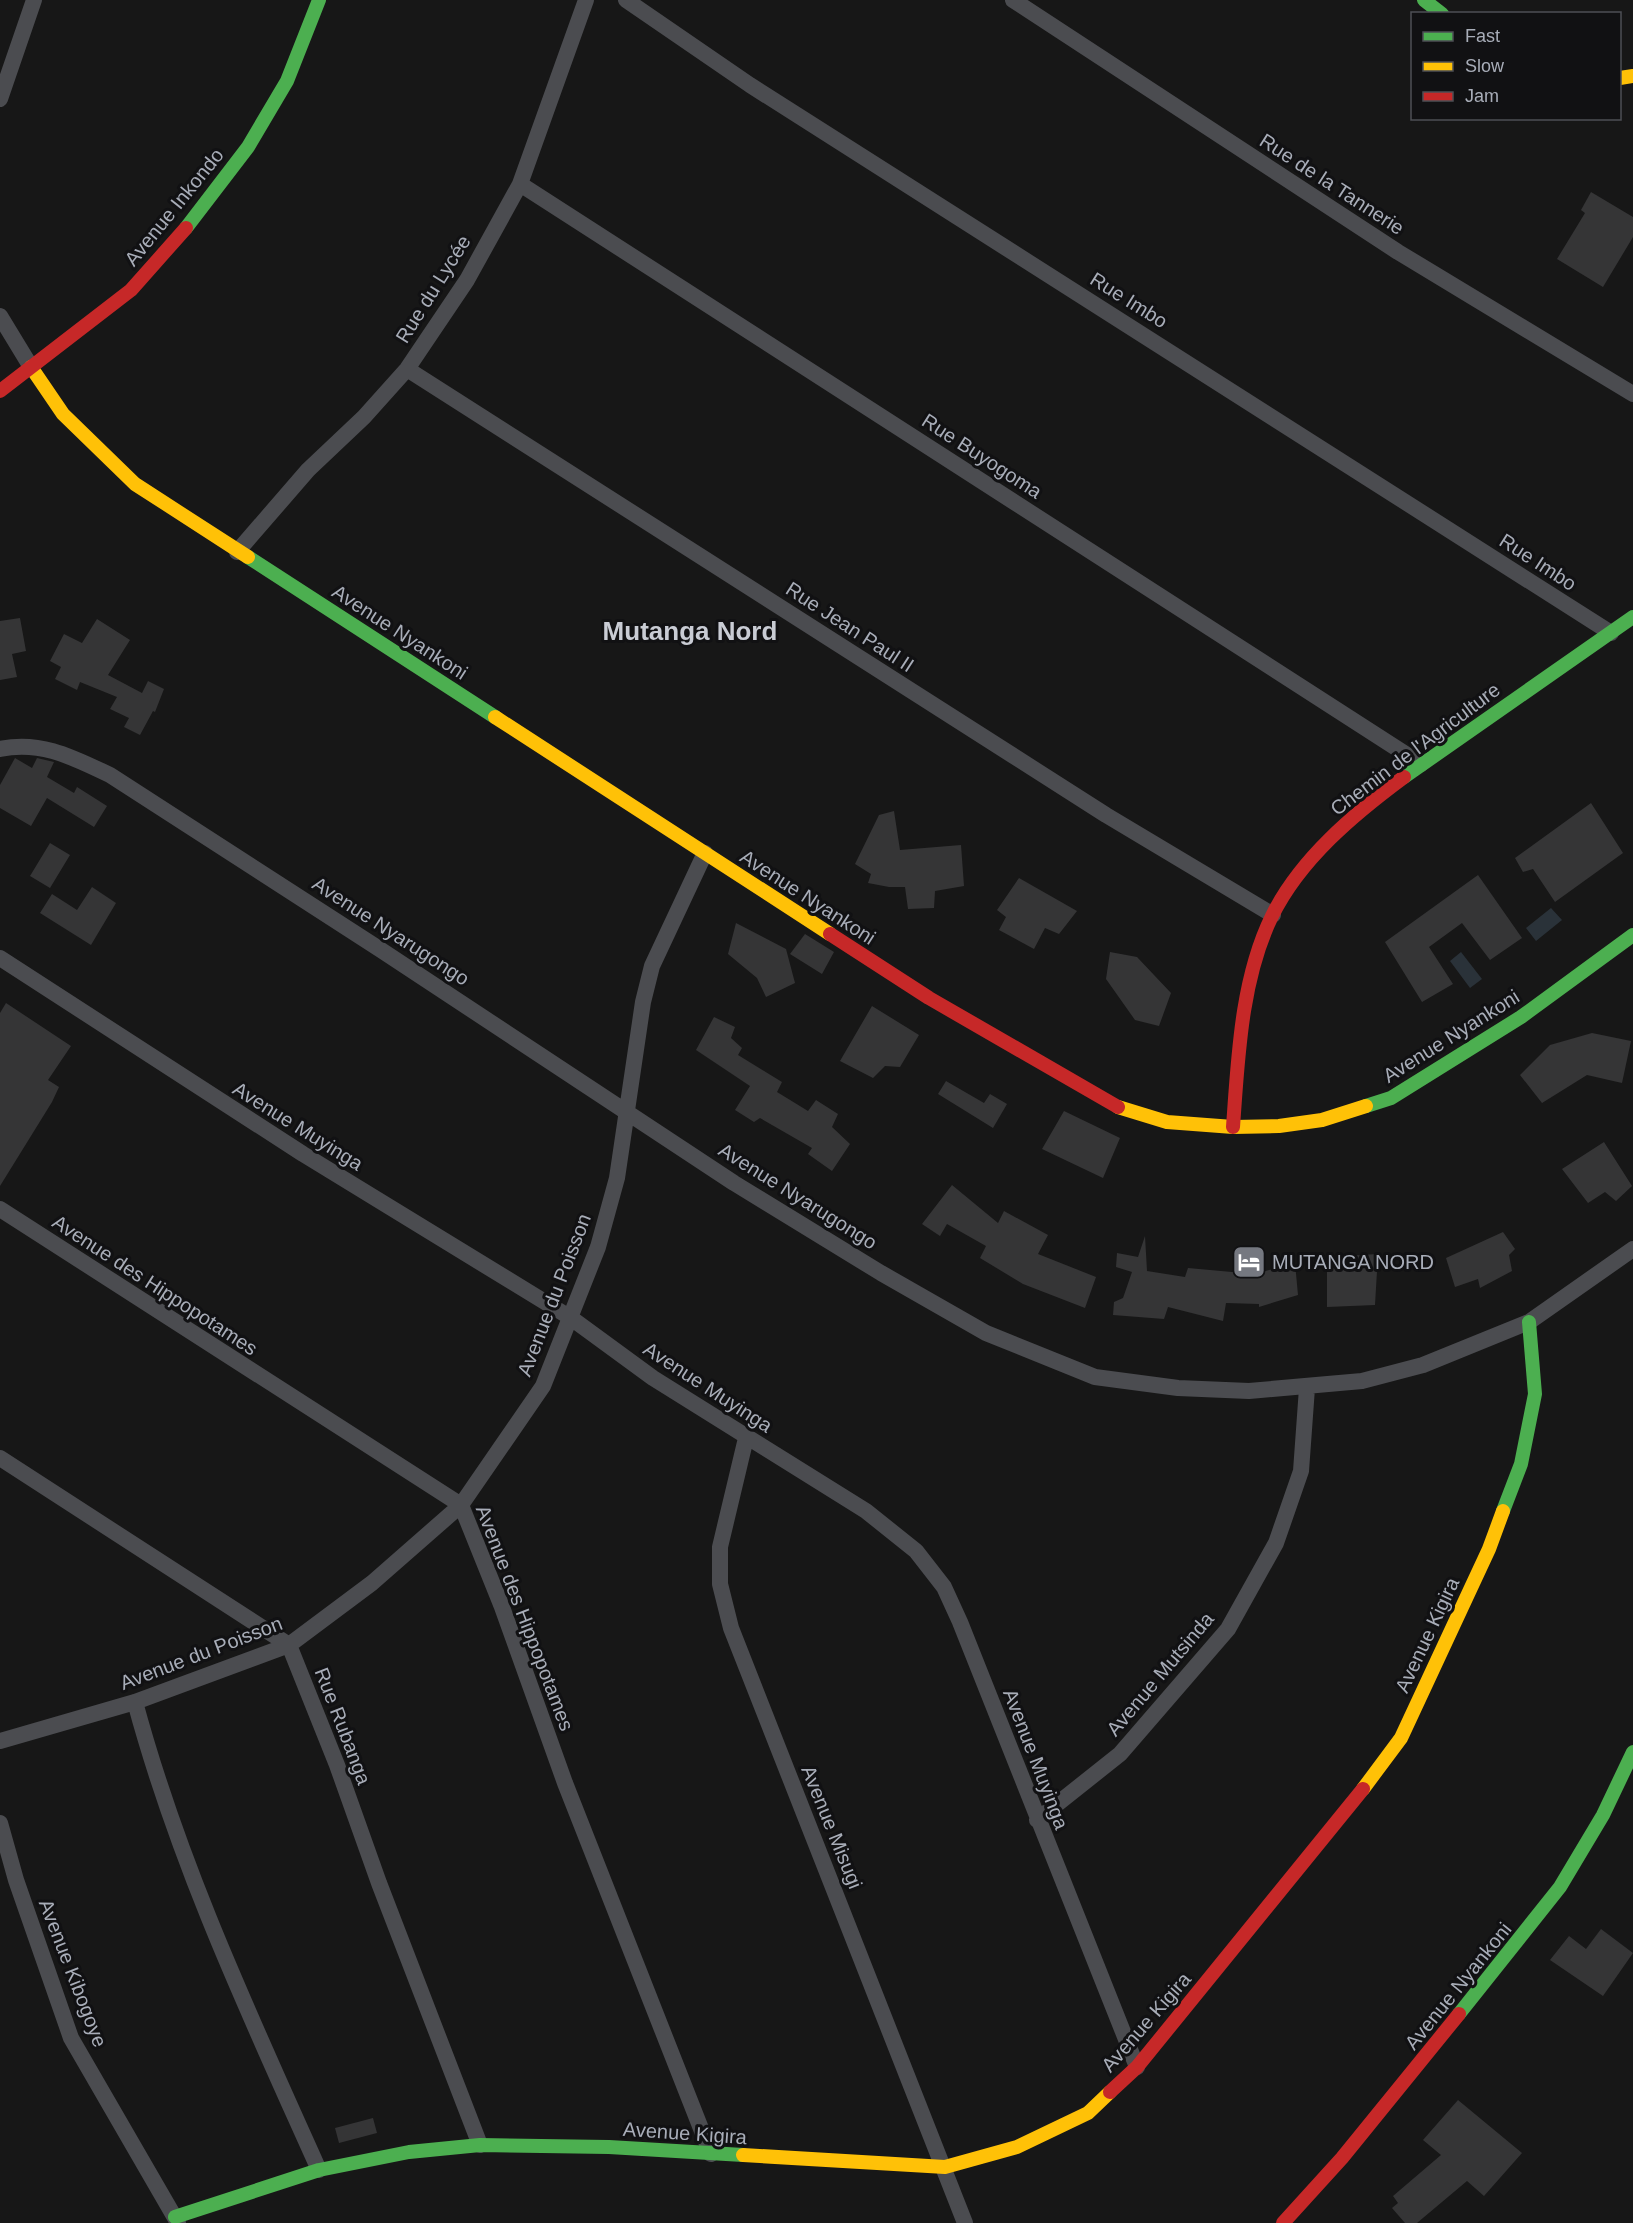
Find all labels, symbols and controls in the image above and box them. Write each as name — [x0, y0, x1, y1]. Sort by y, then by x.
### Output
legend — [1411, 12, 1621, 120]
text: Fast — [1465, 26, 1500, 46]
text: Slow — [1465, 56, 1505, 76]
text: Jam — [1465, 86, 1499, 106]
street label: Rue de la Tannerie — [1256, 129, 1408, 239]
street label: Avenue Inkondo — [120, 144, 228, 270]
street label: Rue du Lycée — [391, 231, 475, 347]
street label: Rue Imbo — [1086, 268, 1172, 332]
street label: Rue Buyogoma — [918, 409, 1047, 503]
street label: Rue Imbo — [1496, 529, 1580, 595]
street label: Rue Jean Paul II — [782, 578, 918, 676]
street label: Avenue Nyankoni — [328, 580, 472, 684]
district label: Mutanga Nord — [603, 616, 777, 646]
street label: Chemin de l'Agriculture — [1326, 678, 1504, 820]
street label: Avenue Nyankoni — [736, 845, 880, 949]
street label: Avenue Nyarugongo — [309, 872, 473, 990]
street label: Avenue Nyankoni — [1379, 985, 1523, 1087]
street label: Avenue Muyinga — [229, 1077, 368, 1175]
street label: Avenue Nyarugongo — [715, 1138, 881, 1254]
street label: Avenue des Hippopotames — [48, 1210, 262, 1360]
street label: Avenue du Poisson — [513, 1211, 595, 1379]
hotel icon: MUTANGA NORD — [1231, 1244, 1267, 1280]
place label: MUTANGA NORD — [1272, 1251, 1434, 1273]
street label: Avenue Muyinga — [640, 1337, 777, 1437]
street label: Avenue des Hippopotames — [472, 1502, 578, 1734]
street label: Avenue Kigira — [1391, 1573, 1464, 1696]
street label: Avenue Mutsinda — [1102, 1607, 1219, 1740]
street label: Avenue du Poisson — [117, 1612, 285, 1694]
street label: Rue Rubanga — [311, 1664, 376, 1788]
street label: Avenue Muyinga — [999, 1686, 1073, 1833]
street label: Avenue Misugi — [797, 1762, 867, 1892]
street label: Avenue Kibogoye — [35, 1896, 111, 2050]
street label: Avenue Nyankoni — [1400, 1918, 1516, 2054]
street label: Avenue Kigira — [1097, 1967, 1196, 2076]
street label: Avenue Kigira — [622, 2118, 749, 2148]

